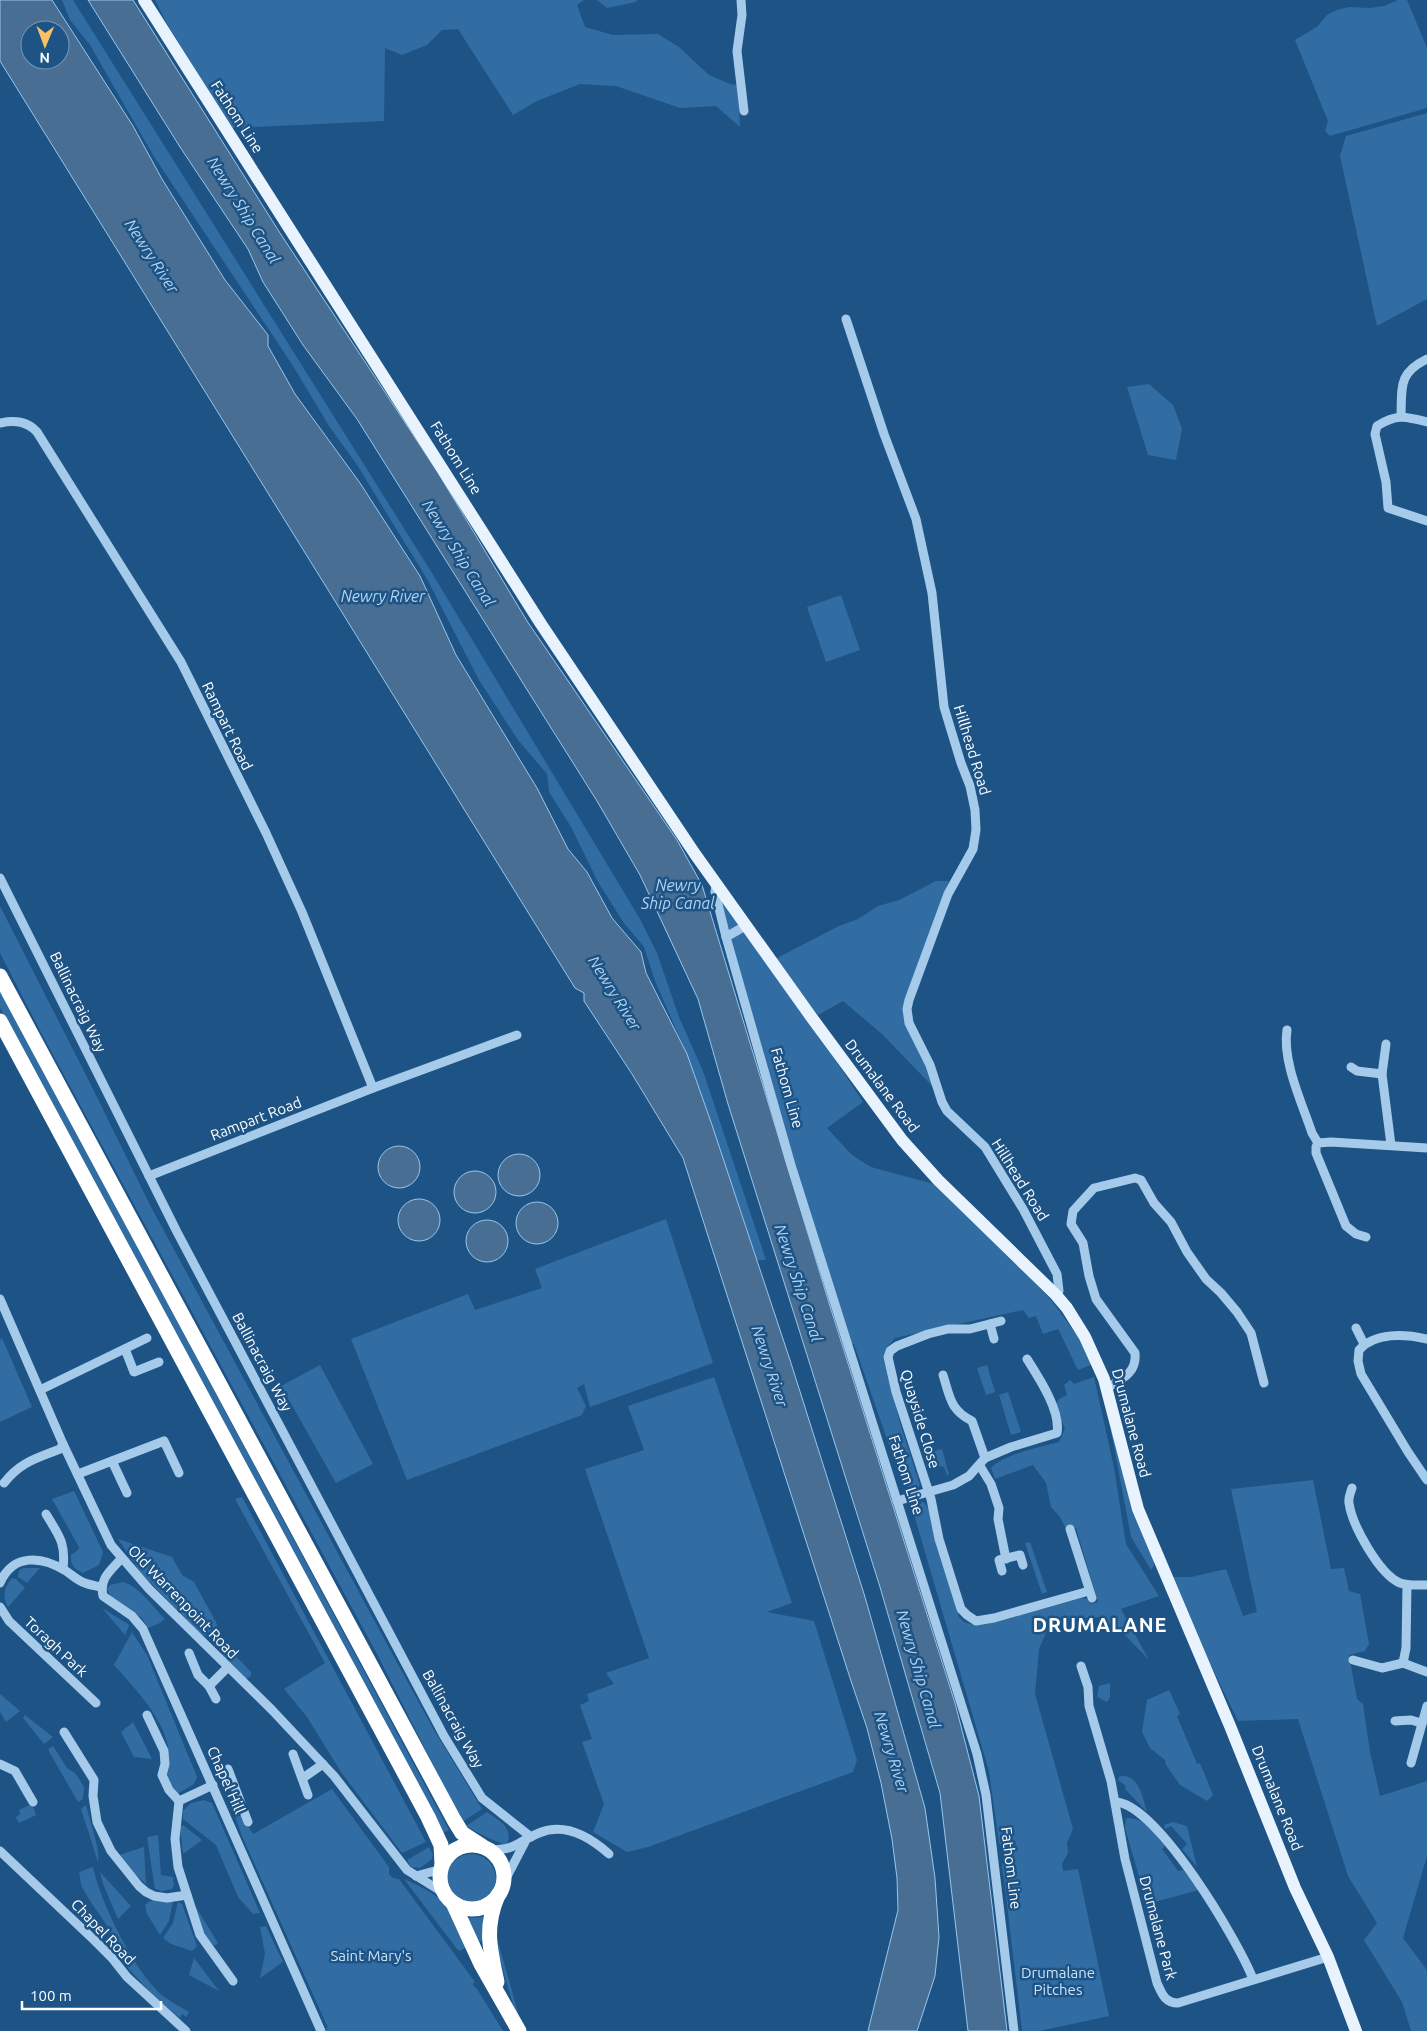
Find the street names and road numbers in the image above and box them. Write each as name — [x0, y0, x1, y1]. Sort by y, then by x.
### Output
street label: Fathom Line — [208, 77, 267, 156]
street label: Fathom Line — [427, 418, 486, 497]
street label: Rampart Road — [199, 679, 256, 773]
street label: Hillhead Road — [951, 703, 994, 797]
street label: Ballinacraig Way — [47, 949, 110, 1055]
street label: Drumalane Road — [842, 1036, 923, 1136]
street label: Fathom Line — [768, 1046, 807, 1130]
street label: Rampart Road — [208, 1093, 304, 1144]
street label: Hillhead Road — [988, 1136, 1052, 1224]
street label: Ballinacraig Way — [229, 1309, 296, 1414]
street label: Quayside Close — [897, 1367, 944, 1470]
street label: Drumalane Road — [1109, 1367, 1154, 1479]
street label: Fathom Line — [886, 1433, 927, 1517]
street label: Old Warrenpoint Road — [125, 1541, 242, 1662]
street label: Toragh Park — [21, 1613, 92, 1680]
street label: Ballinacraig Way — [419, 1667, 487, 1771]
street label: Drumalane Road — [1249, 1743, 1306, 1853]
street label: Chapel Hill — [204, 1744, 249, 1816]
street label: Fathom Line — [998, 1826, 1025, 1910]
street label: Drumalane Park — [1136, 1874, 1181, 1982]
street label: Chapel Road — [68, 1895, 139, 1968]

